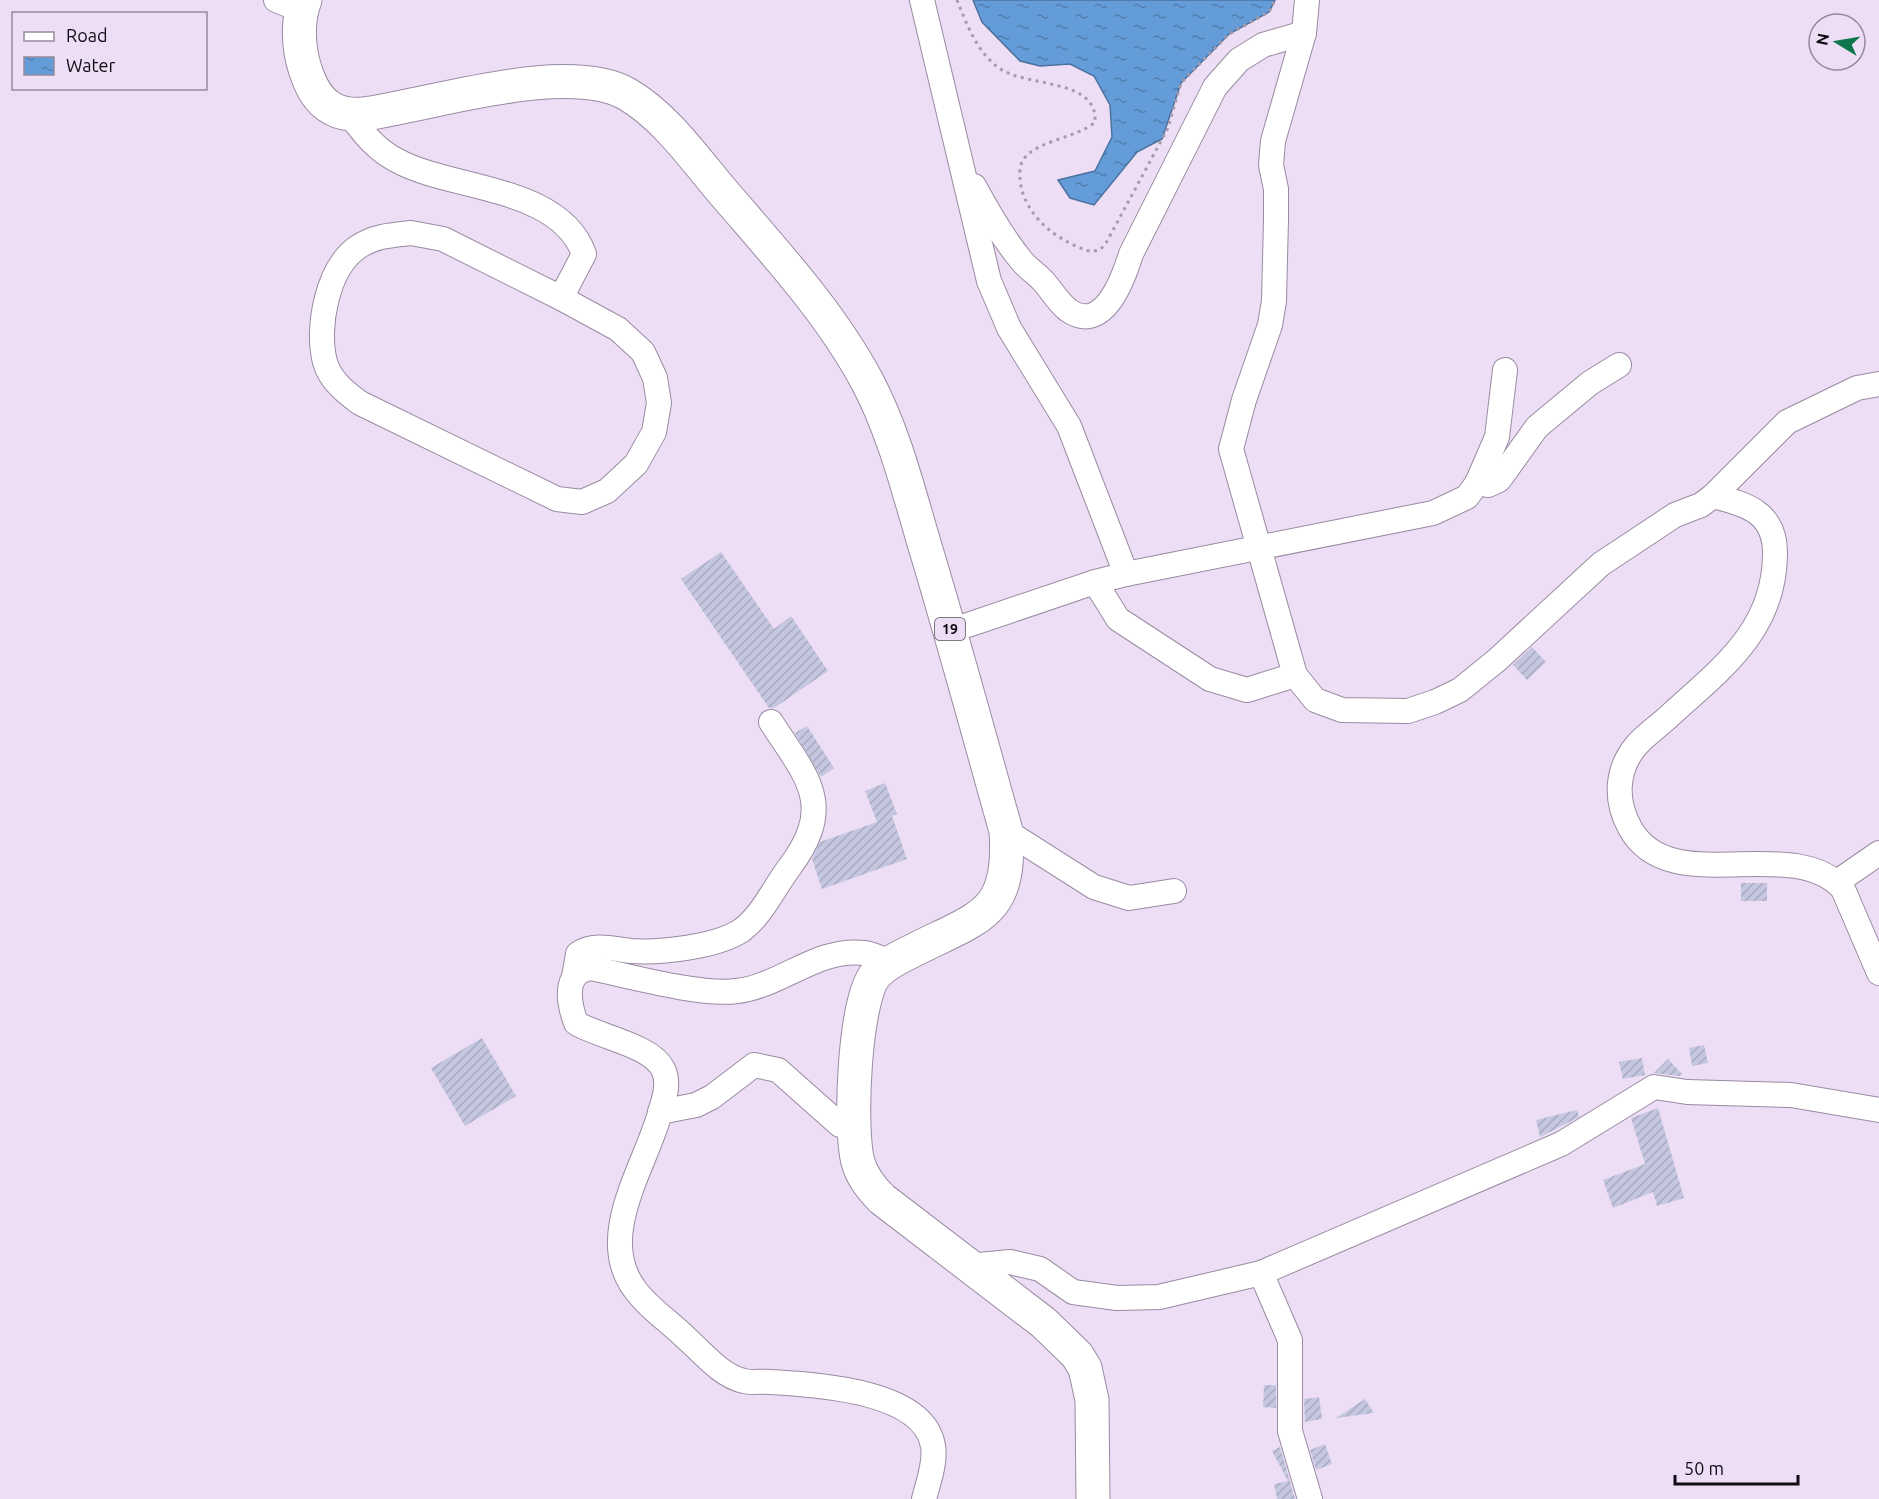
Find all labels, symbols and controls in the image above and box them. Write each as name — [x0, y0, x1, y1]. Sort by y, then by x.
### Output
legend — [12, 12, 207, 90]
north arrow — [1807, 12, 1867, 72]
text: Road — [66, 25, 108, 45]
text: N — [1812, 32, 1832, 47]
text: Water — [66, 55, 116, 75]
road number: 19 — [935, 618, 965, 640]
scale bar — [1675, 1448, 1798, 1486]
text: 50 m — [1684, 1458, 1724, 1478]

